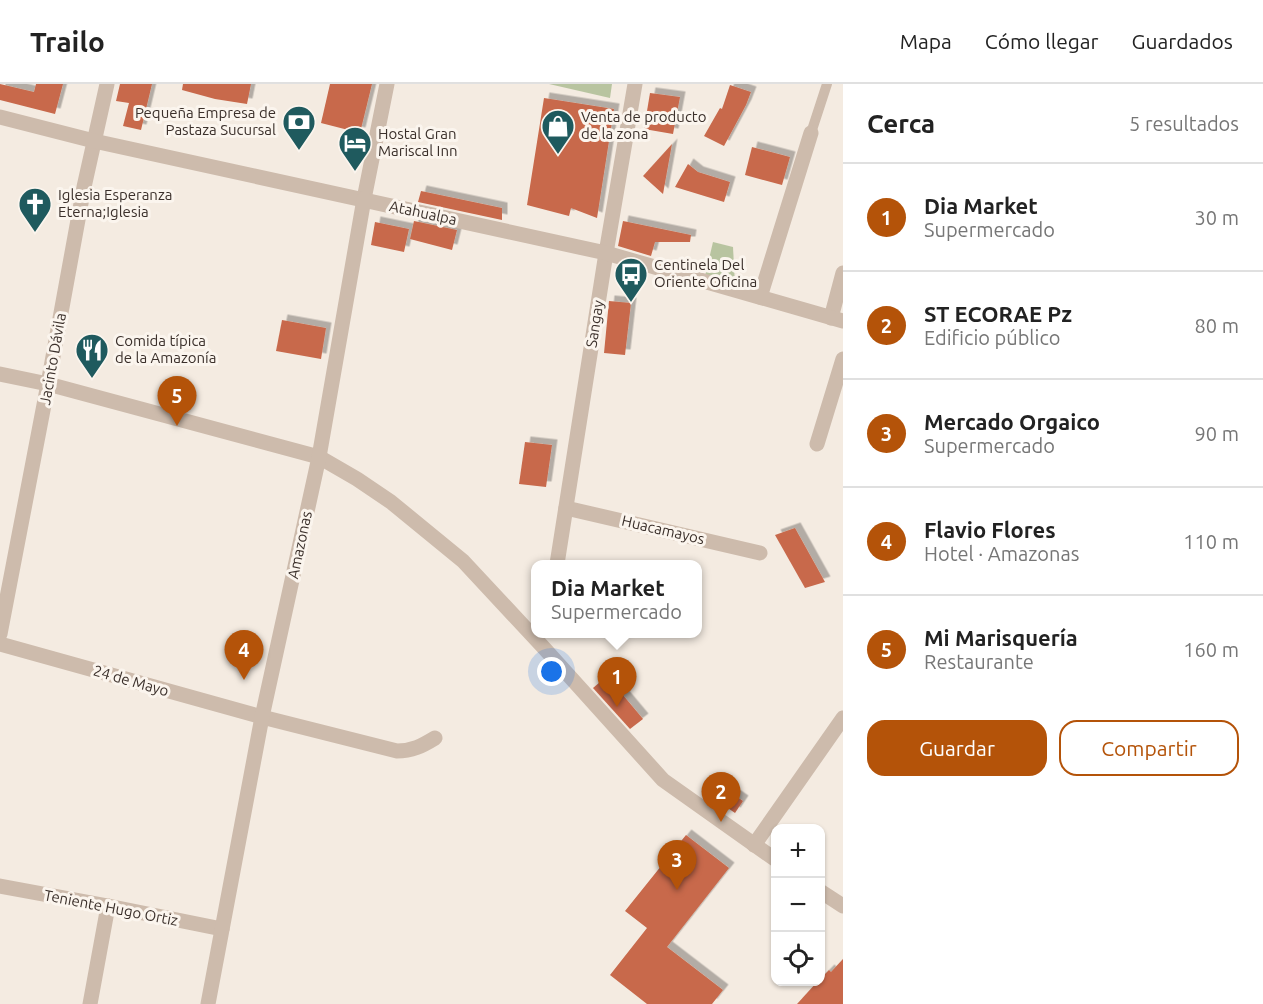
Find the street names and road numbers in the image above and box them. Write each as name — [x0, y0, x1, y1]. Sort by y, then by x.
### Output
street label: Atahualpa — [388, 197, 458, 228]
street label: Sangay — [582, 299, 607, 349]
street label: Jacinto Dávila — [36, 312, 69, 406]
street label: Amazonas — [284, 510, 315, 580]
street label: Huacamayos — [620, 512, 706, 547]
street label: 24 de Mayo — [92, 662, 171, 699]
street label: Teniente Hugo Ortiz — [43, 886, 180, 929]

